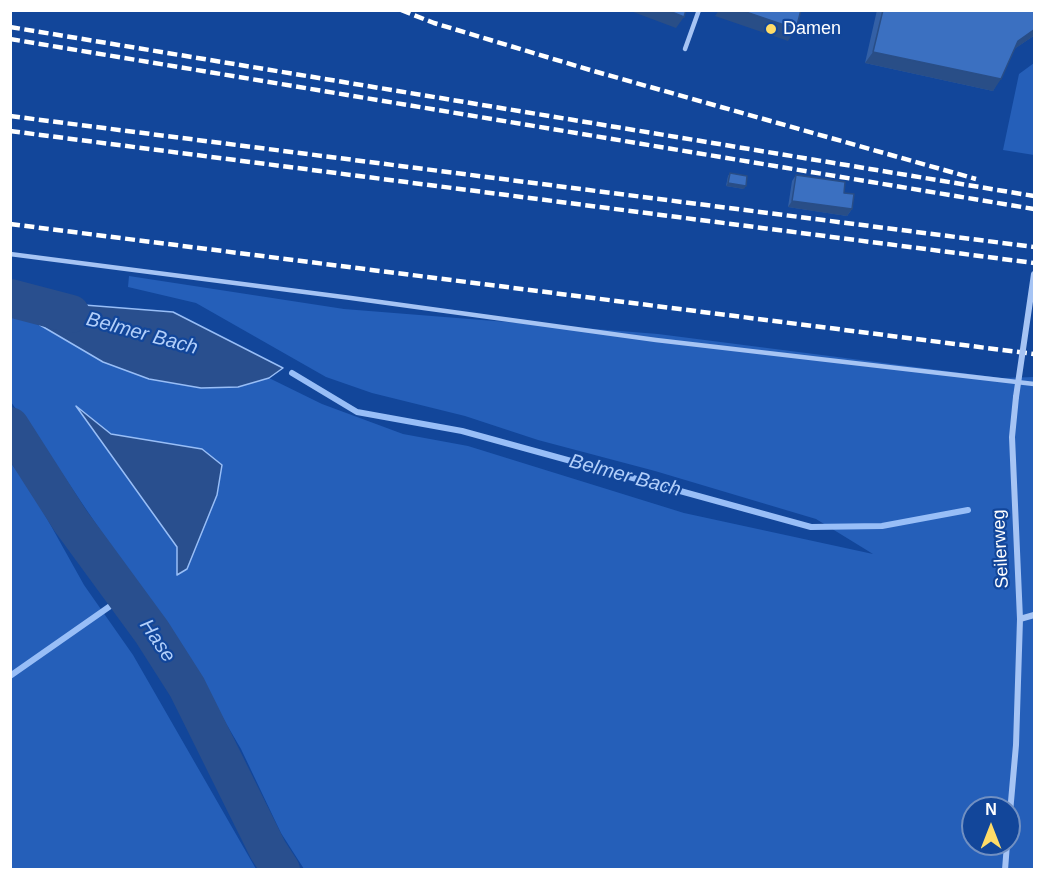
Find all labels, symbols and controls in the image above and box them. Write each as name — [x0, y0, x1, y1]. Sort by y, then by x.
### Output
place label: Damen — [783, 18, 841, 40]
marker: Damen — [764, 22, 778, 36]
water label: Belmer Bach — [84, 308, 200, 360]
water label: Belmer Bach — [567, 450, 683, 502]
street label: Seilerweg — [988, 509, 1014, 589]
water label: Hase — [134, 615, 180, 667]
north arrow — [961, 796, 1021, 856]
text: N — [985, 801, 997, 818]

